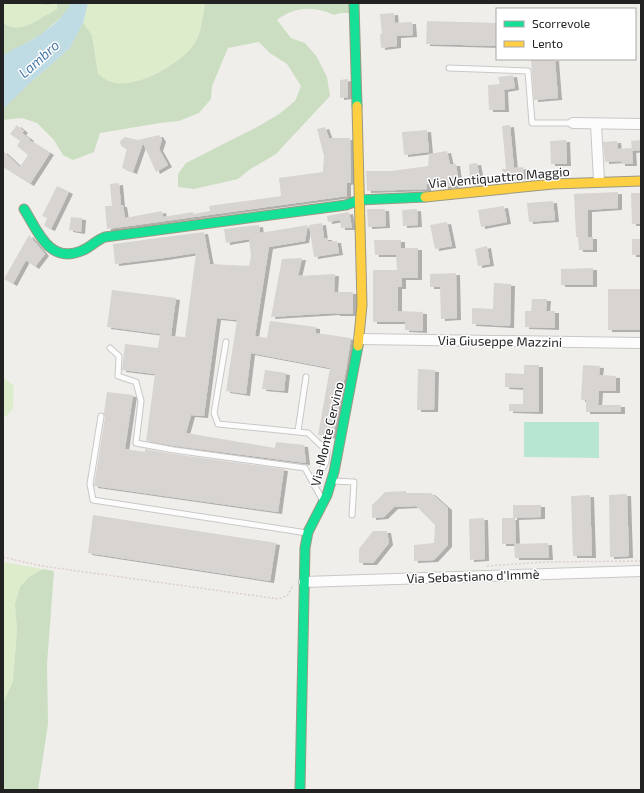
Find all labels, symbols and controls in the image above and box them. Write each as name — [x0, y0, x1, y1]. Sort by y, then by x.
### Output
legend — [496, 8, 636, 60]
text: Scorrevole — [532, 16, 590, 30]
water label: Lambro — [15, 36, 63, 81]
text: Lento — [532, 36, 563, 50]
street label: Via Ventiquattro Maggio — [428, 163, 570, 191]
street label: Via Giuseppe Mazzini — [438, 332, 562, 350]
street label: Via Monte Cervino — [307, 380, 347, 488]
street label: Via Sebastiano d'Immè — [406, 566, 540, 586]

